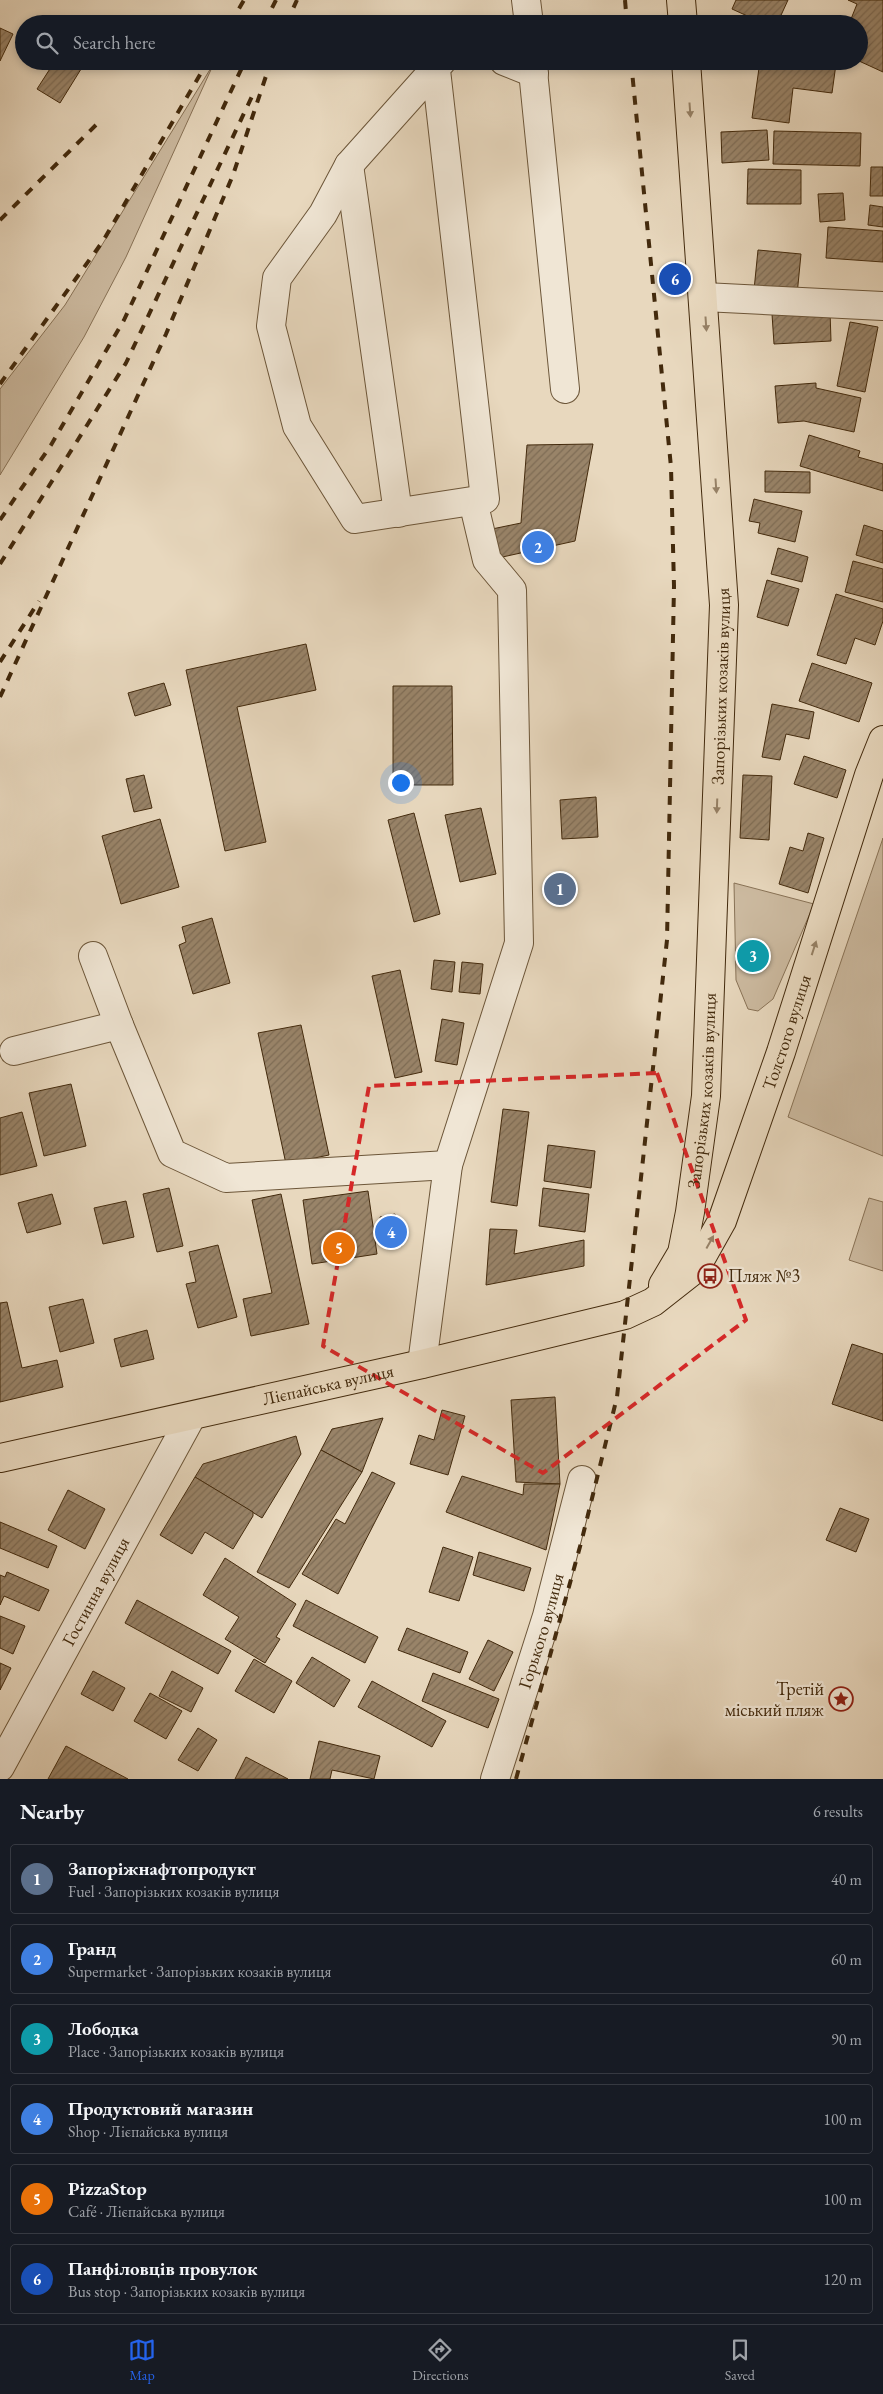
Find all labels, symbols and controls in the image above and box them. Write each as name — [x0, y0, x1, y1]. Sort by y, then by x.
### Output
search box — [15, 15, 868, 70]
icon: search — [33, 29, 61, 57]
text: Search here — [73, 30, 155, 55]
one-way arrow — [686, 102, 694, 118]
pin: 6 — [659, 260, 691, 298]
one-way arrow — [702, 317, 710, 333]
one-way arrow — [713, 479, 721, 495]
pin: 2 — [522, 528, 554, 566]
street label: Запорізьких козаків вулиця — [705, 587, 735, 785]
your location — [388, 770, 414, 796]
one-way arrow — [712, 798, 720, 814]
pin: 1 — [544, 870, 576, 908]
pin: 3 — [737, 937, 769, 975]
one-way arrow — [810, 941, 818, 956]
street label: Толстого вулиця — [757, 972, 816, 1093]
street label: Запорізьких козаків вулиця — [681, 992, 721, 1190]
pin: 4 — [375, 1213, 407, 1251]
pin: 5 — [323, 1229, 355, 1267]
one-way arrow — [706, 1235, 714, 1250]
bus stop icon: Пляж №3 — [697, 1263, 723, 1289]
place label: Пляж №3 — [728, 1264, 800, 1287]
street label: Лієпайська вулиця — [260, 1359, 396, 1410]
street label: Гостинна вулиця — [56, 1533, 134, 1650]
street label: Горького вулиця — [513, 1571, 569, 1692]
place label: Третій міський пляж — [725, 1677, 824, 1721]
place icon: Третій міський пляж — [828, 1686, 854, 1712]
text: Nearby — [20, 1798, 84, 1825]
text: 6 results — [813, 1801, 863, 1822]
text: Запоріжнафтопродукт — [68, 1856, 256, 1881]
text: 1 — [33, 1869, 41, 1890]
text: 40 m — [831, 1869, 862, 1890]
text: Fuel · Запорізьких козаків вулиця — [68, 1881, 279, 1902]
text: Гранд — [68, 1936, 116, 1961]
text: 2 — [33, 1949, 41, 1970]
text: 60 m — [831, 1949, 862, 1970]
text: Supermarket · Запорізьких козаків вулиця — [68, 1961, 331, 1982]
text: Лободка — [68, 2016, 139, 2041]
text: 3 — [33, 2029, 41, 2050]
text: 90 m — [831, 2029, 862, 2050]
text: Place · Запорізьких козаків вулиця — [68, 2041, 284, 2062]
text: Продуктовий магазин — [68, 2096, 253, 2121]
text: 4 — [33, 2109, 41, 2130]
text: 100 m — [823, 2109, 862, 2130]
text: Shop · Лієпайська вулиця — [68, 2121, 228, 2142]
text: PizzaStop — [68, 2176, 147, 2201]
text: 5 — [33, 2189, 41, 2210]
text: 100 m — [823, 2189, 862, 2210]
text: Café · Лієпайська вулиця — [68, 2201, 225, 2222]
text: Панфіловців провулок — [68, 2256, 257, 2281]
text: 6 — [33, 2269, 41, 2290]
text: 120 m — [823, 2269, 862, 2290]
text: Bus stop · Запорізьких козаків вулиця — [68, 2281, 305, 2302]
tab: Map — [128, 2336, 156, 2384]
tab: Directions — [412, 2336, 469, 2384]
tab: Saved — [725, 2336, 755, 2384]

